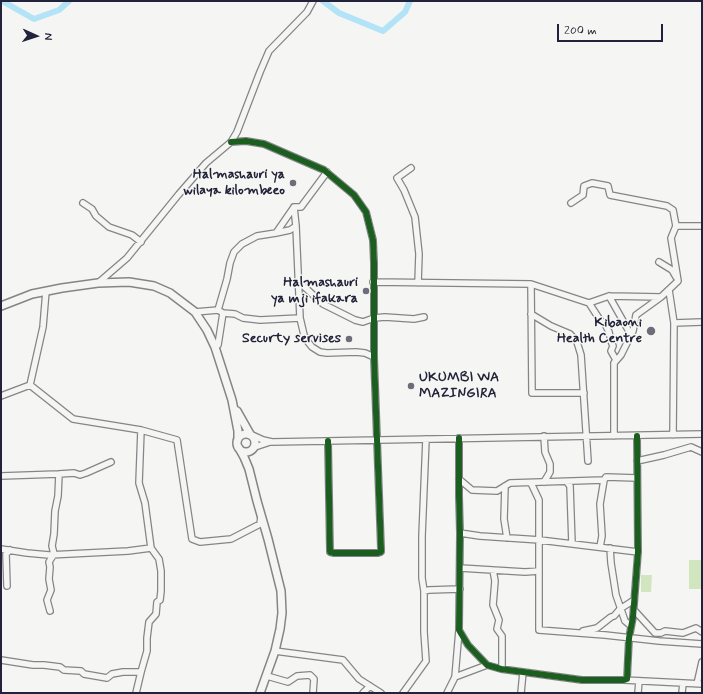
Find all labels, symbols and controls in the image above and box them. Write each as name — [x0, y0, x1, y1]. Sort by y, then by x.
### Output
north arrow — [16, 16, 56, 56]
scale bar — [559, 16, 665, 42]
text: 200 m — [564, 23, 597, 39]
text: N — [41, 33, 55, 41]
place label: Halmashauri ya wilaya kilombeeo — [183, 167, 285, 200]
marker: Halmashauri ya wilaya kilombeeo — [288, 178, 298, 188]
place label: Halmashauri ya mji ifakara — [271, 275, 358, 308]
marker: Halmashauri ya mji ifakara — [361, 286, 371, 296]
place label: Kibaoni Health Centre — [557, 315, 642, 348]
marker: Kibaoni Health Centre — [645, 325, 657, 337]
place label: Securty servises — [242, 331, 341, 347]
marker: Securty servises — [344, 334, 354, 344]
place label: UKUMBI WA MAZINGIRA — [419, 370, 499, 402]
marker: UKUMBI WA MAZINGIRA — [406, 381, 416, 391]

